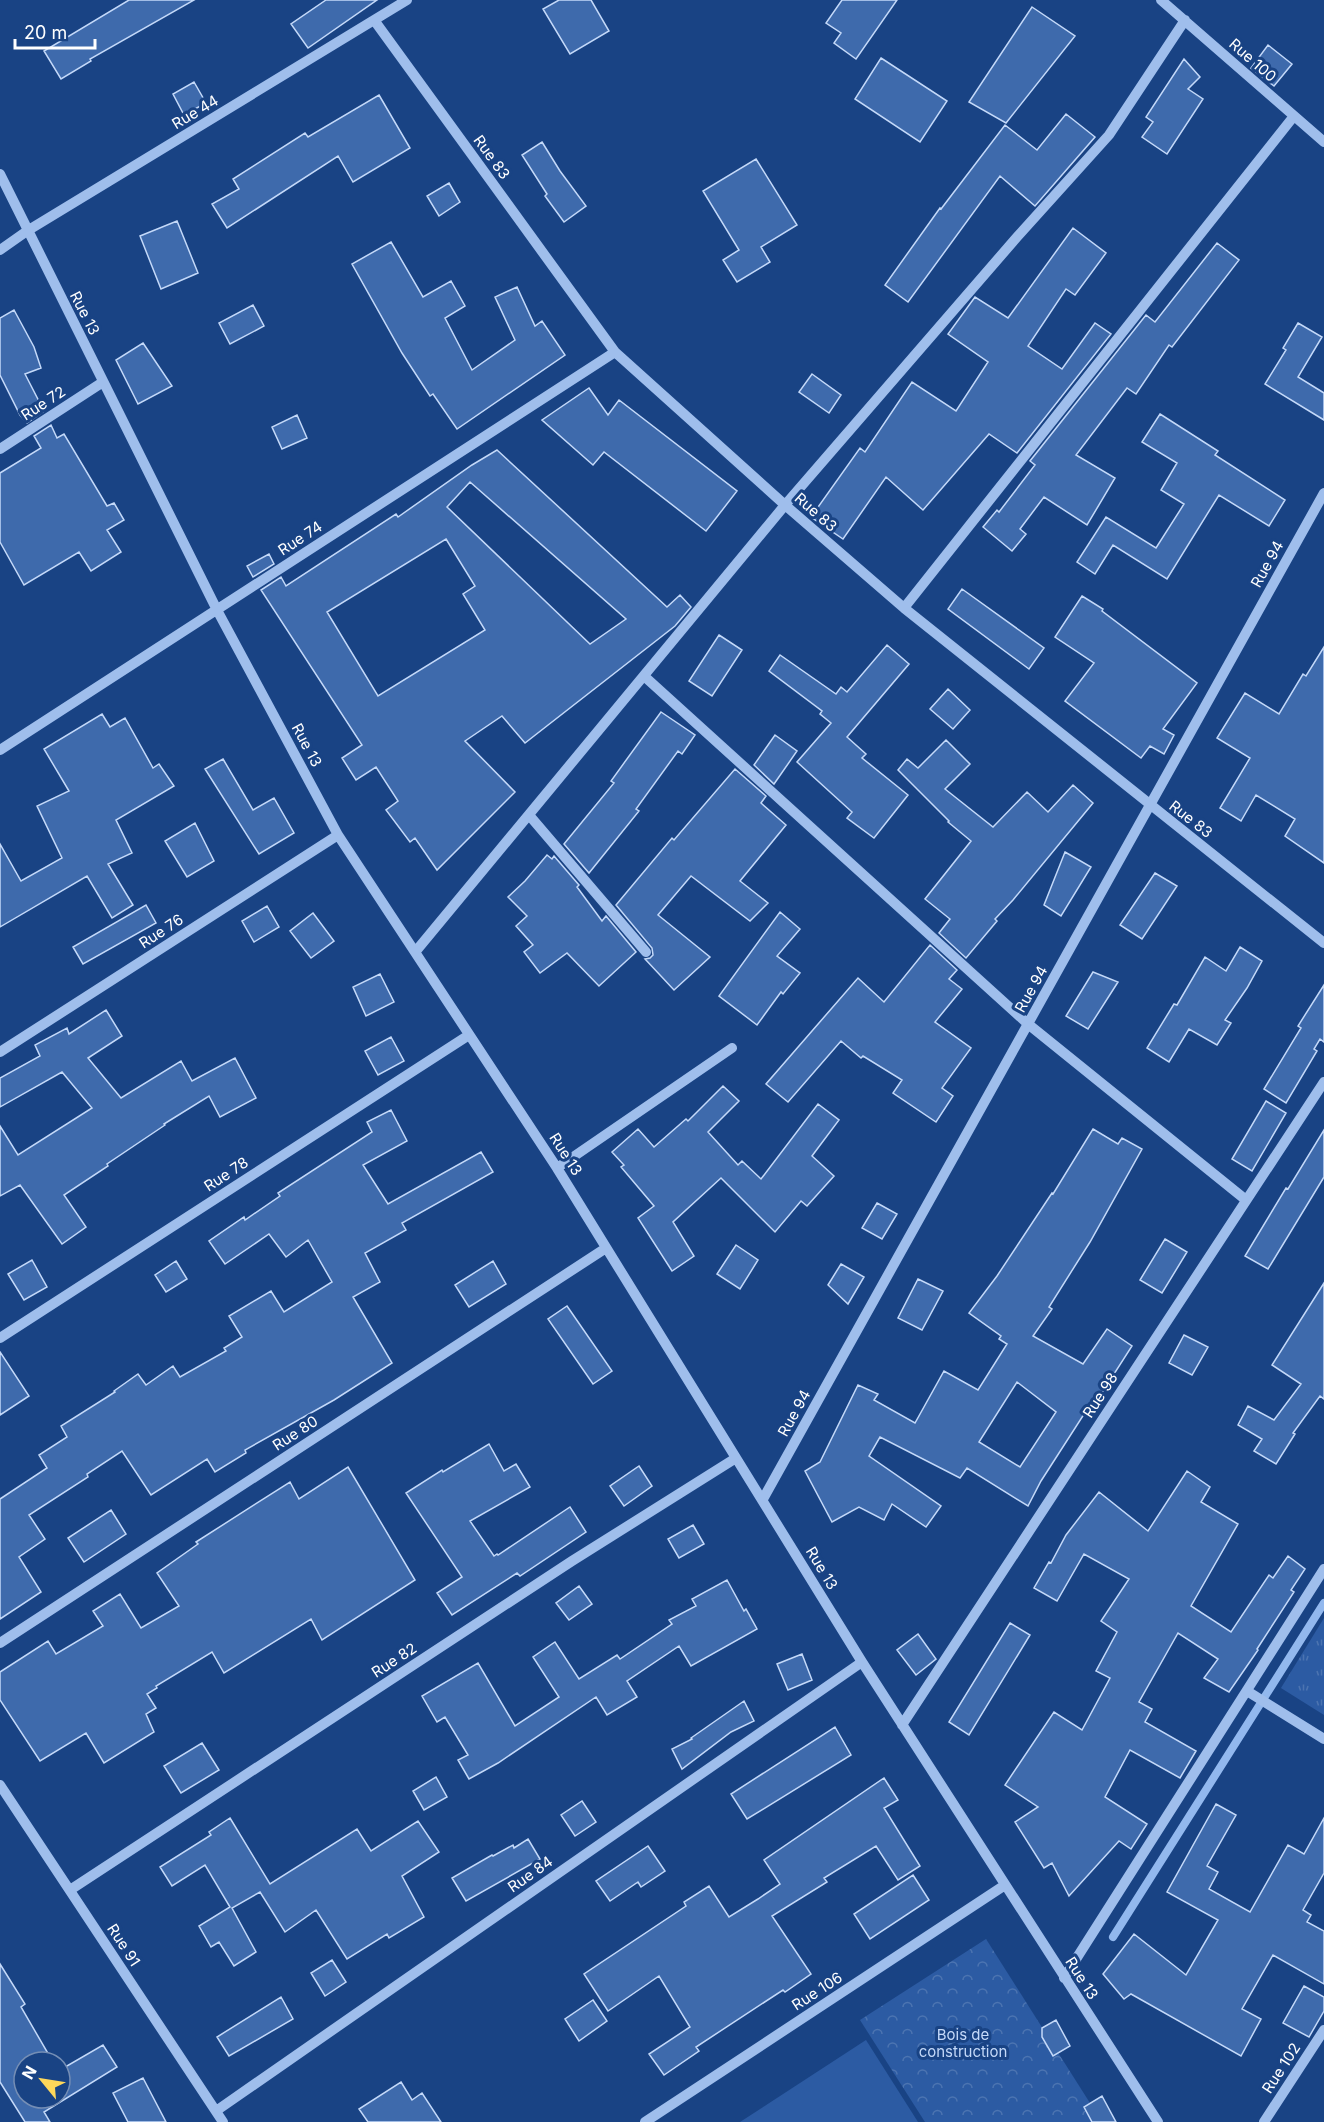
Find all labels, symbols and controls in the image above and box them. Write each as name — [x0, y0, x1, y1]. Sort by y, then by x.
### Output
scale bar — [15, 12, 94, 50]
text: 20 m — [24, 22, 67, 43]
street label: Rue 100 — [1225, 34, 1281, 86]
street label: Rue 44 — [168, 91, 222, 133]
street label: Rue 83 — [470, 131, 514, 183]
street label: Rue 13 — [66, 288, 104, 338]
street label: Rue 72 — [17, 382, 69, 424]
street label: Rue 83 — [791, 488, 841, 536]
street label: Rue 74 — [274, 517, 326, 559]
street label: Rue 94 — [1246, 537, 1288, 591]
street label: Rue 13 — [288, 720, 326, 770]
street label: Rue 83 — [1165, 796, 1217, 842]
street label: Rue 76 — [135, 910, 187, 952]
street label: Rue 94 — [1010, 962, 1052, 1016]
street label: Rue 13 — [545, 1129, 587, 1179]
street label: Rue 78 — [200, 1153, 252, 1195]
street label: Rue 98 — [1078, 1369, 1122, 1421]
street label: Rue 94 — [773, 1386, 815, 1440]
street label: Rue 80 — [269, 1411, 321, 1455]
street label: Rue 13 — [802, 1543, 842, 1593]
street label: Rue 82 — [368, 1638, 420, 1682]
street label: Rue 84 — [504, 1852, 556, 1896]
street label: Rue 91 — [103, 1920, 145, 1970]
street label: Rue 13 — [1061, 1953, 1103, 2003]
street label: Rue 106 — [788, 1968, 846, 2014]
park label: Bois de construction — [919, 2025, 1007, 2061]
street label: Rue 102 — [1258, 2039, 1304, 2097]
north arrow — [12, 2050, 72, 2110]
text: N — [17, 2062, 41, 2083]

